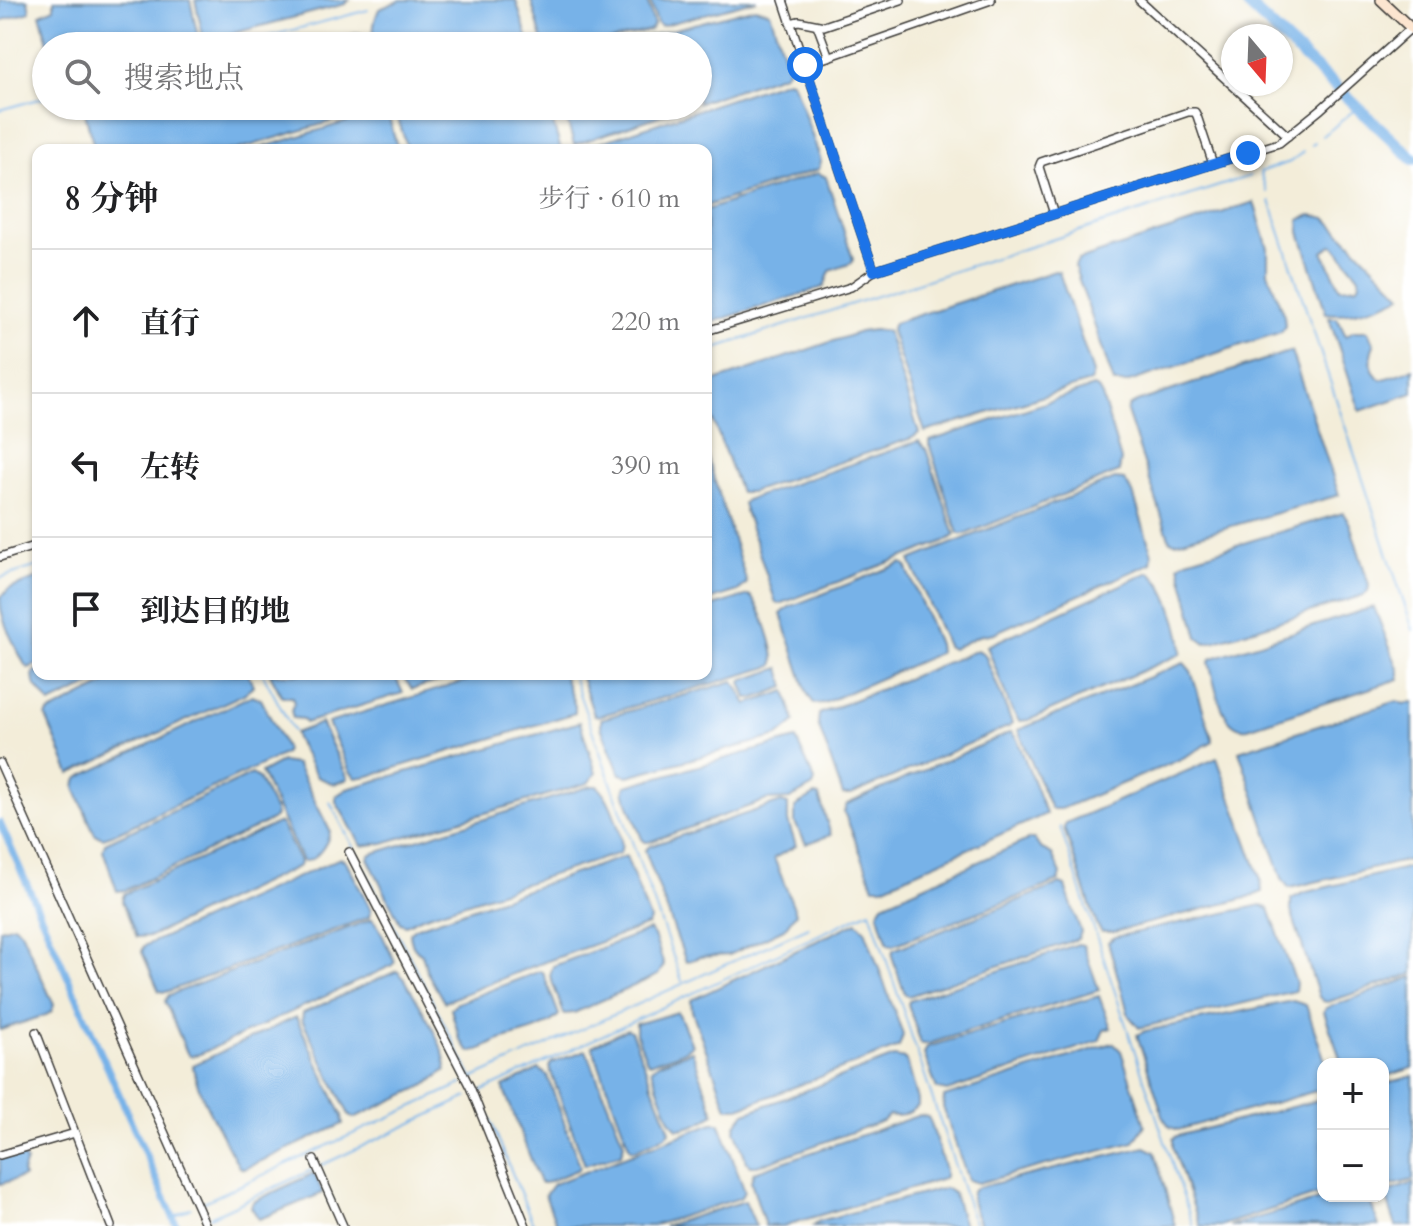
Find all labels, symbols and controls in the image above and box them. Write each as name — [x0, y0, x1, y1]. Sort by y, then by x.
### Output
north arrow — [1221, 24, 1293, 96]
search box — [32, 32, 712, 120]
route start — [787, 47, 823, 83]
icon: search — [60, 54, 104, 98]
text: 搜索地点 — [124, 58, 244, 99]
route end — [1230, 135, 1266, 171]
text: 8 分钟 — [64, 176, 159, 222]
text: 步行 · 610 m — [539, 181, 680, 216]
icon: ahead — [64, 299, 108, 343]
text: 直行 — [140, 303, 200, 344]
text: 220 m — [611, 304, 680, 339]
icon: left — [64, 443, 108, 487]
text: 左转 — [140, 447, 200, 488]
text: 390 m — [611, 448, 680, 483]
icon: arrive — [64, 587, 108, 631]
text: 到达目的地 — [140, 591, 290, 632]
map controls — [1317, 1058, 1389, 1202]
button: + — [1317, 1058, 1389, 1130]
button: − — [1317, 1130, 1389, 1202]

